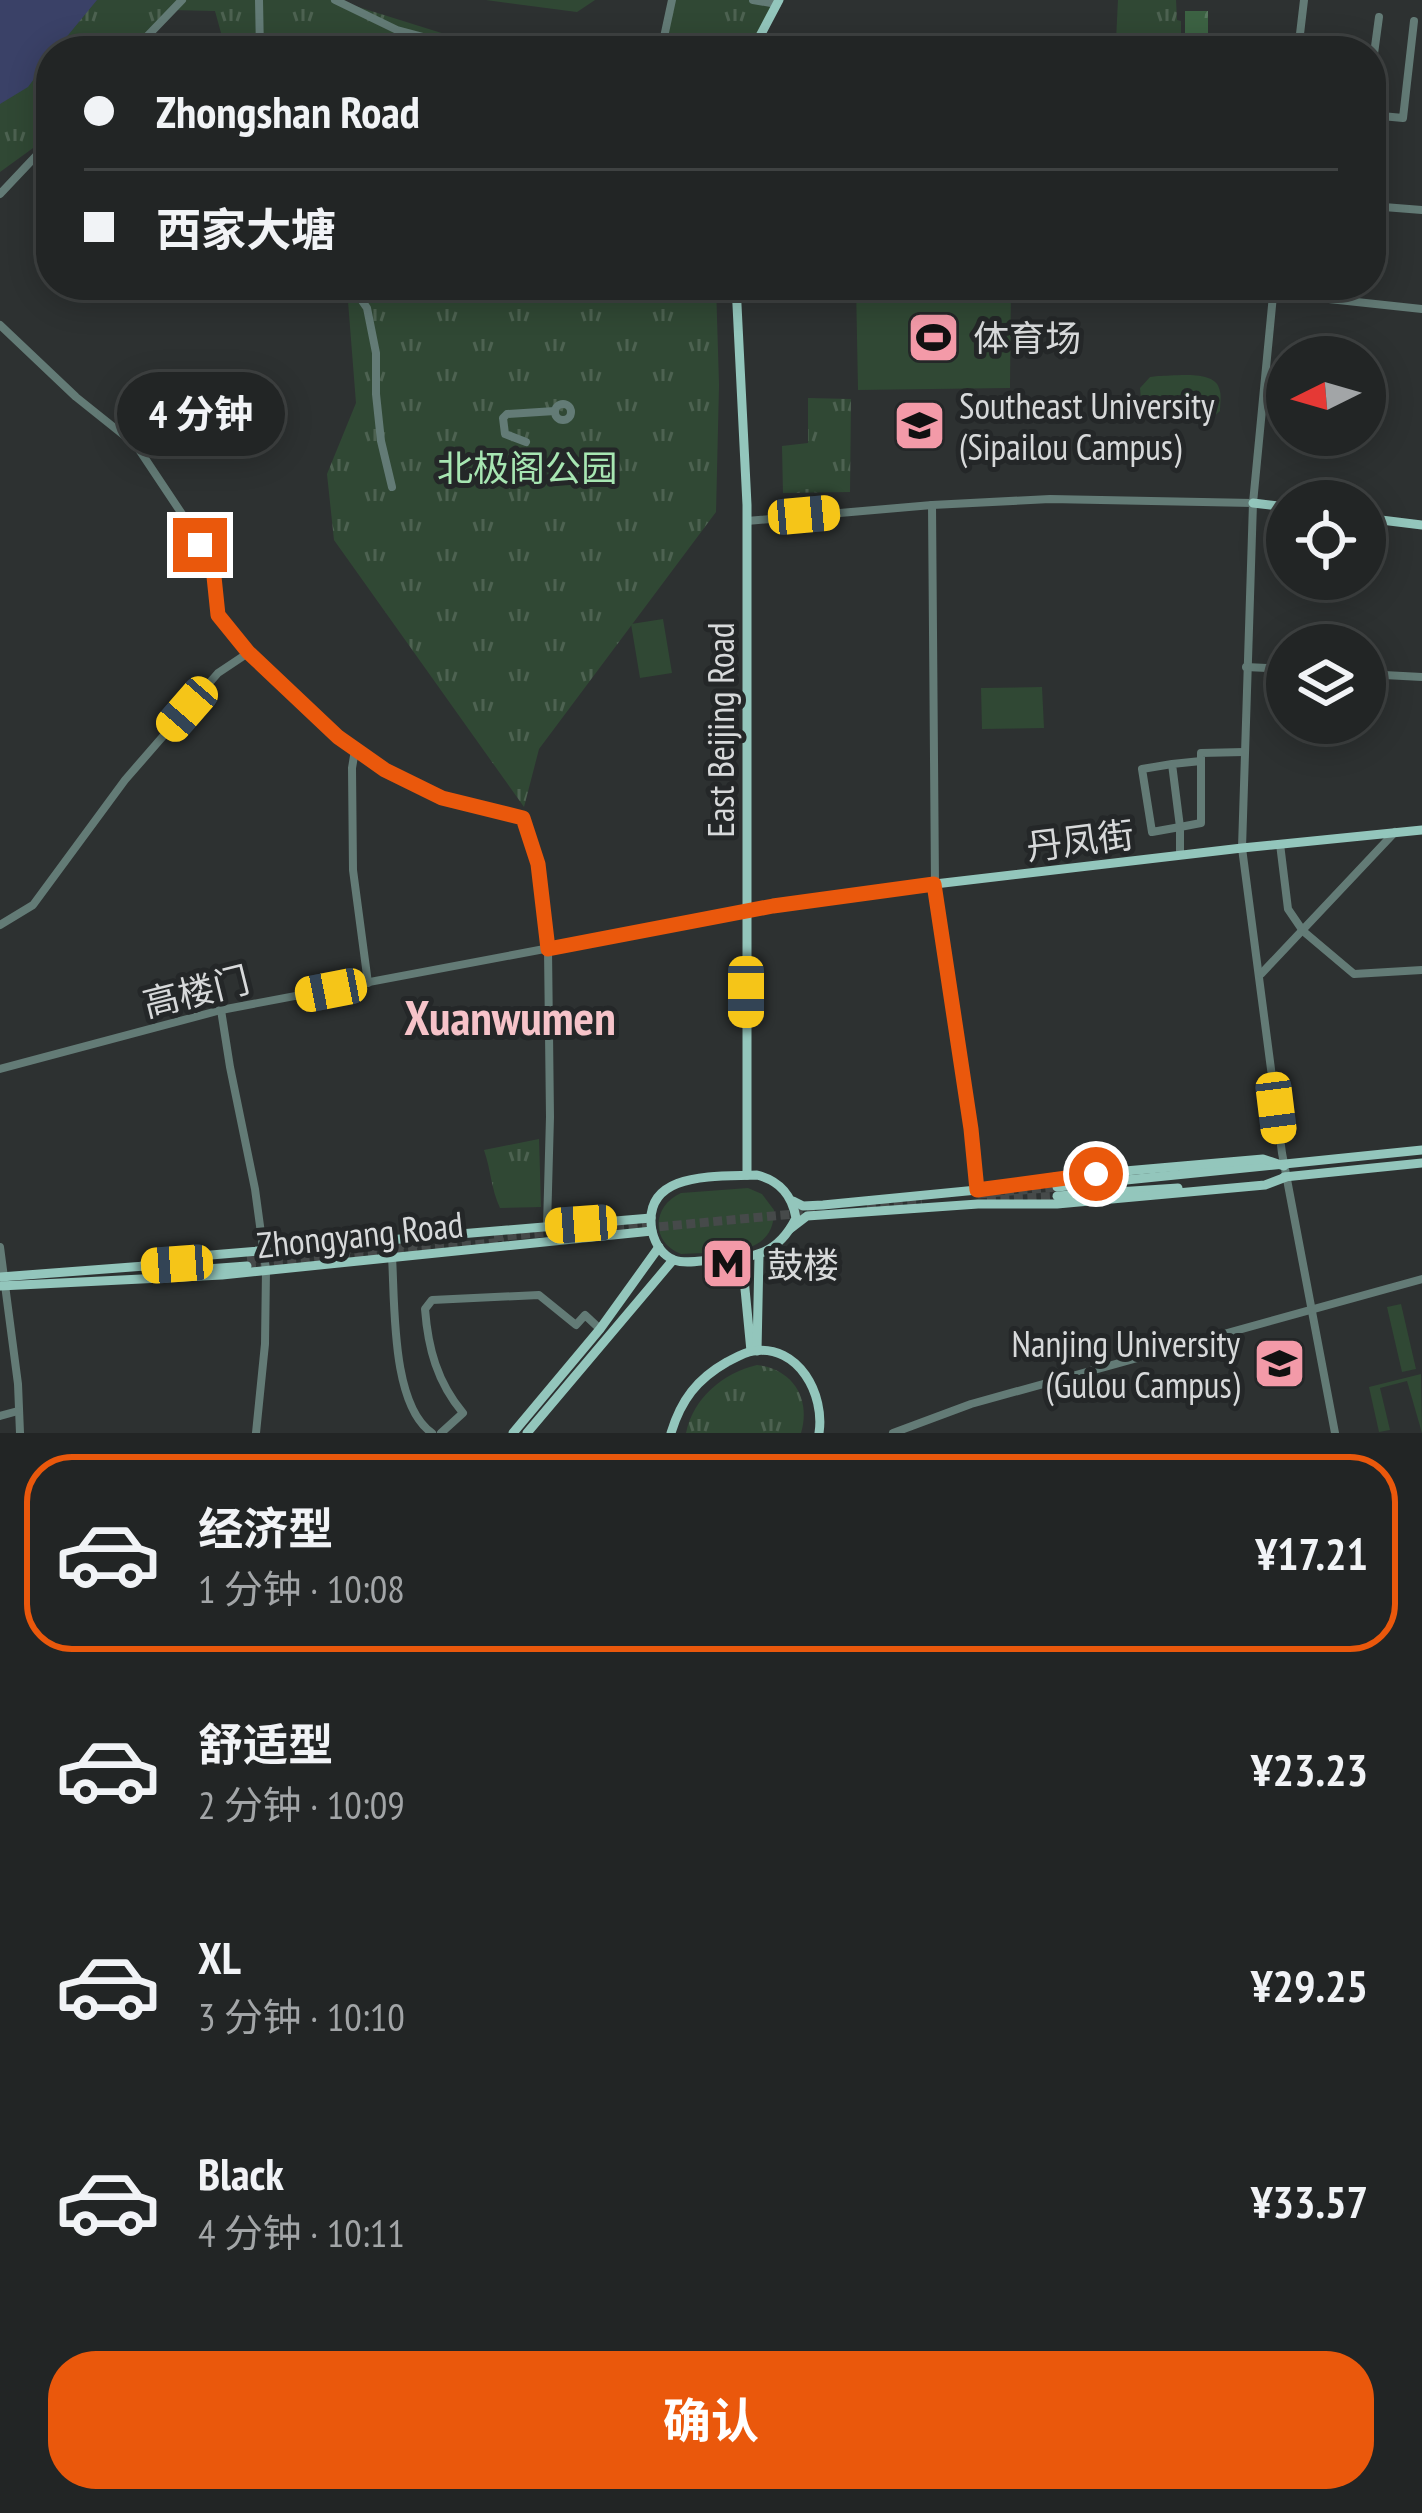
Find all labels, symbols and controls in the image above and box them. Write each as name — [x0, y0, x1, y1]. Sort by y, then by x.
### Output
text: Zhongshan Road — [156, 82, 420, 140]
text: 西家大塘 — [156, 200, 336, 258]
sports icon: 体育场 — [906, 309, 962, 365]
place label: 体育场 — [973, 314, 1081, 361]
north arrow — [1266, 336, 1386, 456]
map controls — [1266, 336, 1386, 744]
callout: 4 分钟 — [116, 371, 284, 455]
place label: Southeast University (Sipailou Campus) — [959, 382, 1215, 470]
text: 4 分钟 — [149, 388, 253, 439]
school or university icon: Southeast University (Sipailou Campus) — [892, 398, 948, 454]
park label: 北极阁公园 — [437, 444, 617, 491]
button: locate — [1266, 480, 1386, 600]
car — [767, 494, 841, 536]
route end — [173, 518, 227, 572]
street label: East Beijing Road — [697, 622, 744, 838]
button: layers — [1266, 624, 1386, 744]
car — [150, 670, 224, 748]
street label: 丹凤街 — [1024, 810, 1136, 870]
street label: 高楼门 — [138, 955, 254, 1027]
car — [728, 956, 764, 1028]
car — [292, 965, 370, 1015]
district label: Xuanwumen — [404, 986, 616, 1048]
car — [1254, 1070, 1298, 1146]
route start — [1069, 1147, 1123, 1201]
street label: Zhongyang Road — [255, 1200, 465, 1268]
car — [544, 1204, 618, 1244]
metro station icon: 鼓楼 — [700, 1236, 756, 1292]
place label: 鼓楼 — [767, 1241, 839, 1288]
car — [140, 1244, 214, 1284]
place label: Nanjing University (Gulou Campus) — [1012, 1320, 1241, 1408]
school or university icon: Nanjing University (Gulou Campus) — [1251, 1336, 1307, 1392]
icon: car — [54, 1499, 162, 1607]
text: 经济型 — [198, 1499, 333, 1557]
text: ¥17.21 — [1255, 1524, 1368, 1582]
text: 1 分钟 · 10:08 — [198, 1563, 405, 1614]
icon: car — [54, 1715, 162, 1823]
text: 舒适型 — [198, 1715, 333, 1773]
text: ¥23.23 — [1251, 1740, 1368, 1798]
text: 2 分钟 · 10:09 — [198, 1779, 405, 1830]
text: XL — [198, 1928, 241, 1986]
icon: car — [54, 1931, 162, 2039]
text: ¥29.25 — [1251, 1956, 1368, 2014]
text: 3 分钟 · 10:10 — [198, 1991, 405, 2042]
text: Black — [198, 2144, 284, 2202]
icon: car — [54, 2147, 162, 2255]
text: ¥33.57 — [1251, 2172, 1368, 2230]
text: 4 分钟 · 10:11 — [198, 2207, 405, 2258]
button: 确认 — [48, 2351, 1374, 2489]

